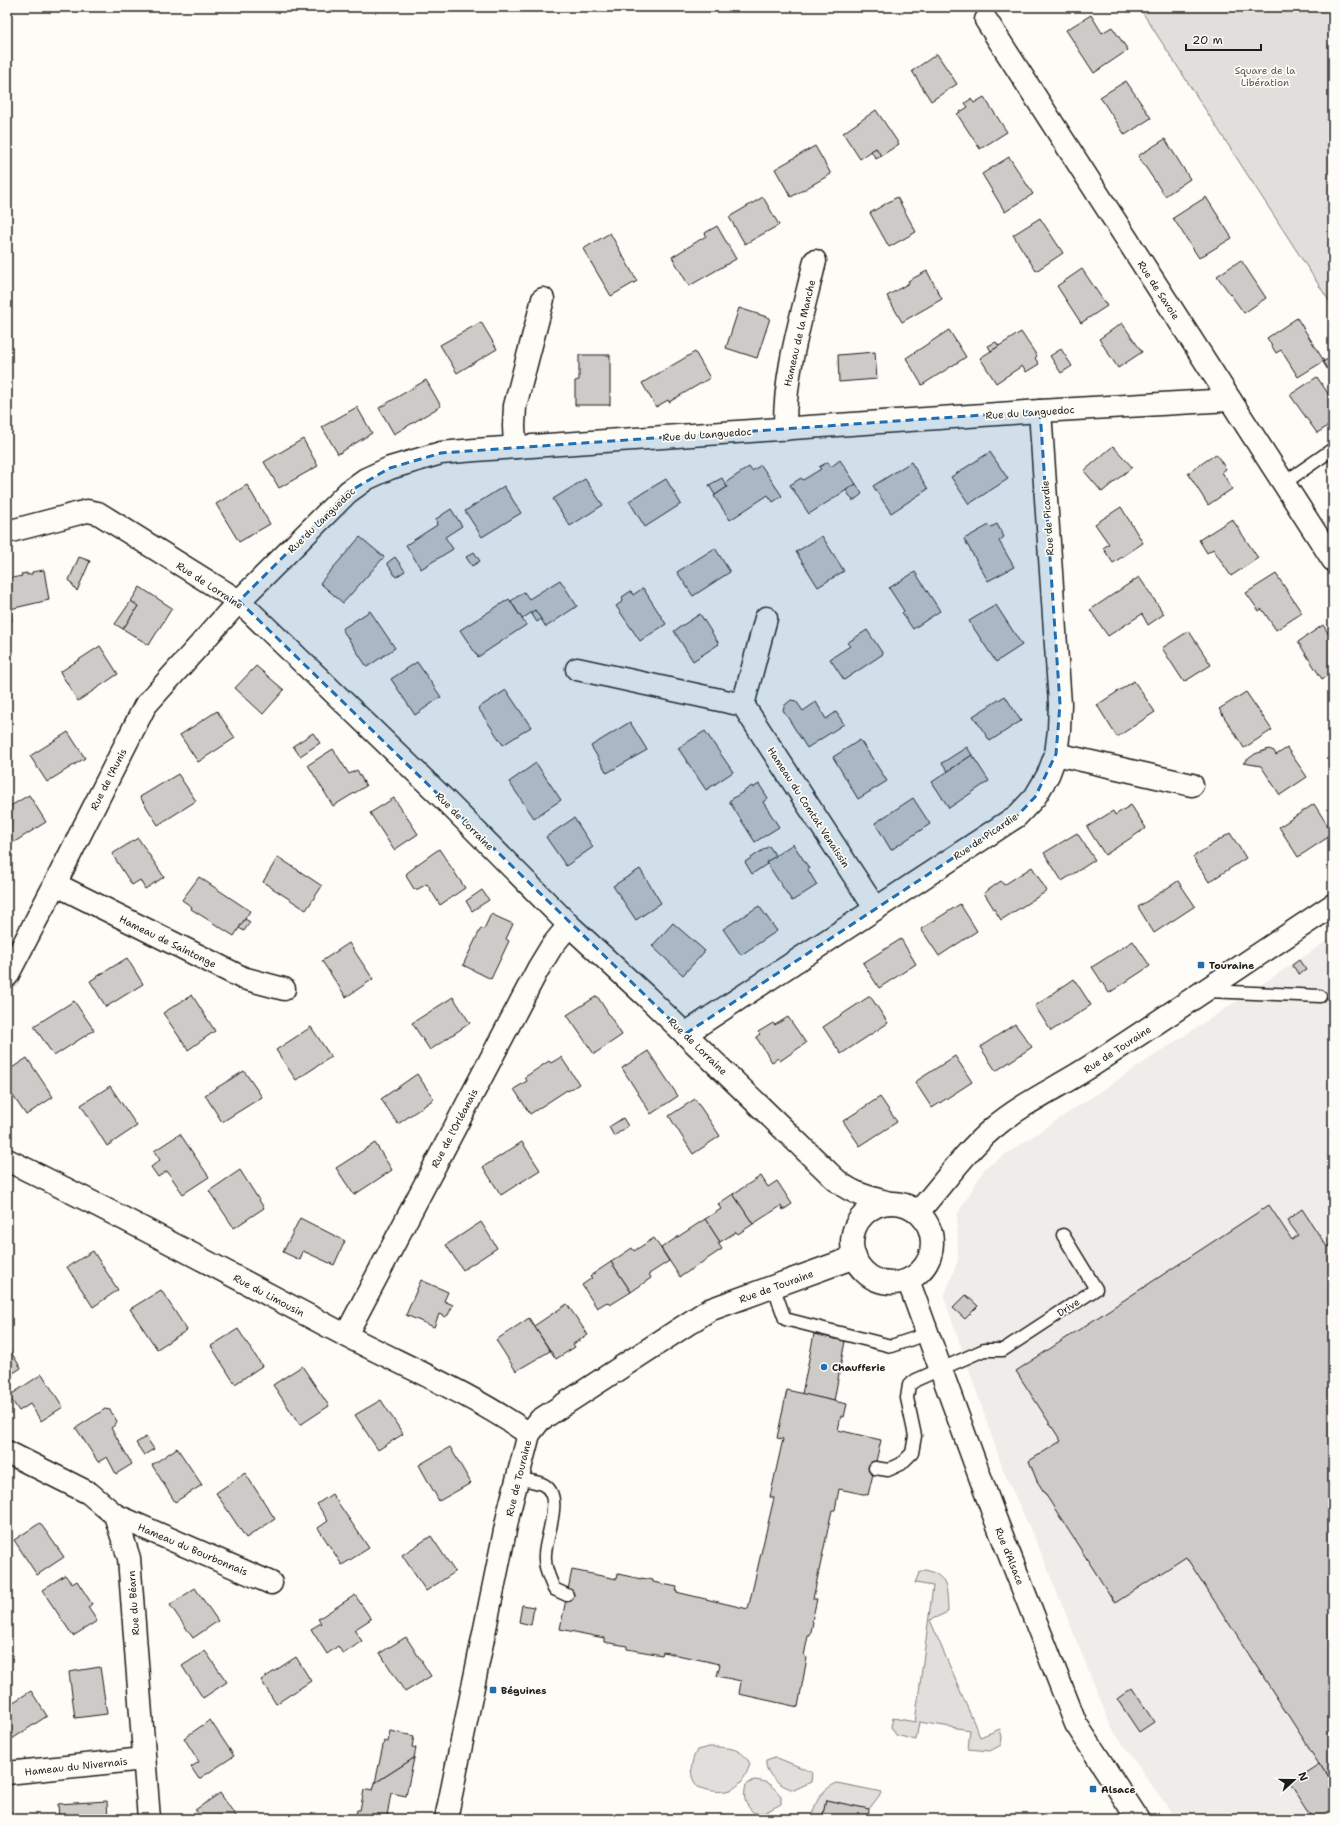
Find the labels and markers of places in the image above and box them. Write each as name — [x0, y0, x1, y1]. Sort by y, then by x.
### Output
place label: Touraine — [1209, 959, 1254, 972]
marker: Touraine — [1196, 960, 1206, 970]
place label: Chaufferie — [832, 1361, 885, 1374]
marker: Chaufferie — [819, 1362, 829, 1372]
place label: Béguines — [501, 1684, 547, 1697]
marker: Béguines — [488, 1685, 498, 1695]
place label: Alsace — [1101, 1783, 1135, 1796]
marker: Alsace — [1088, 1784, 1098, 1794]

